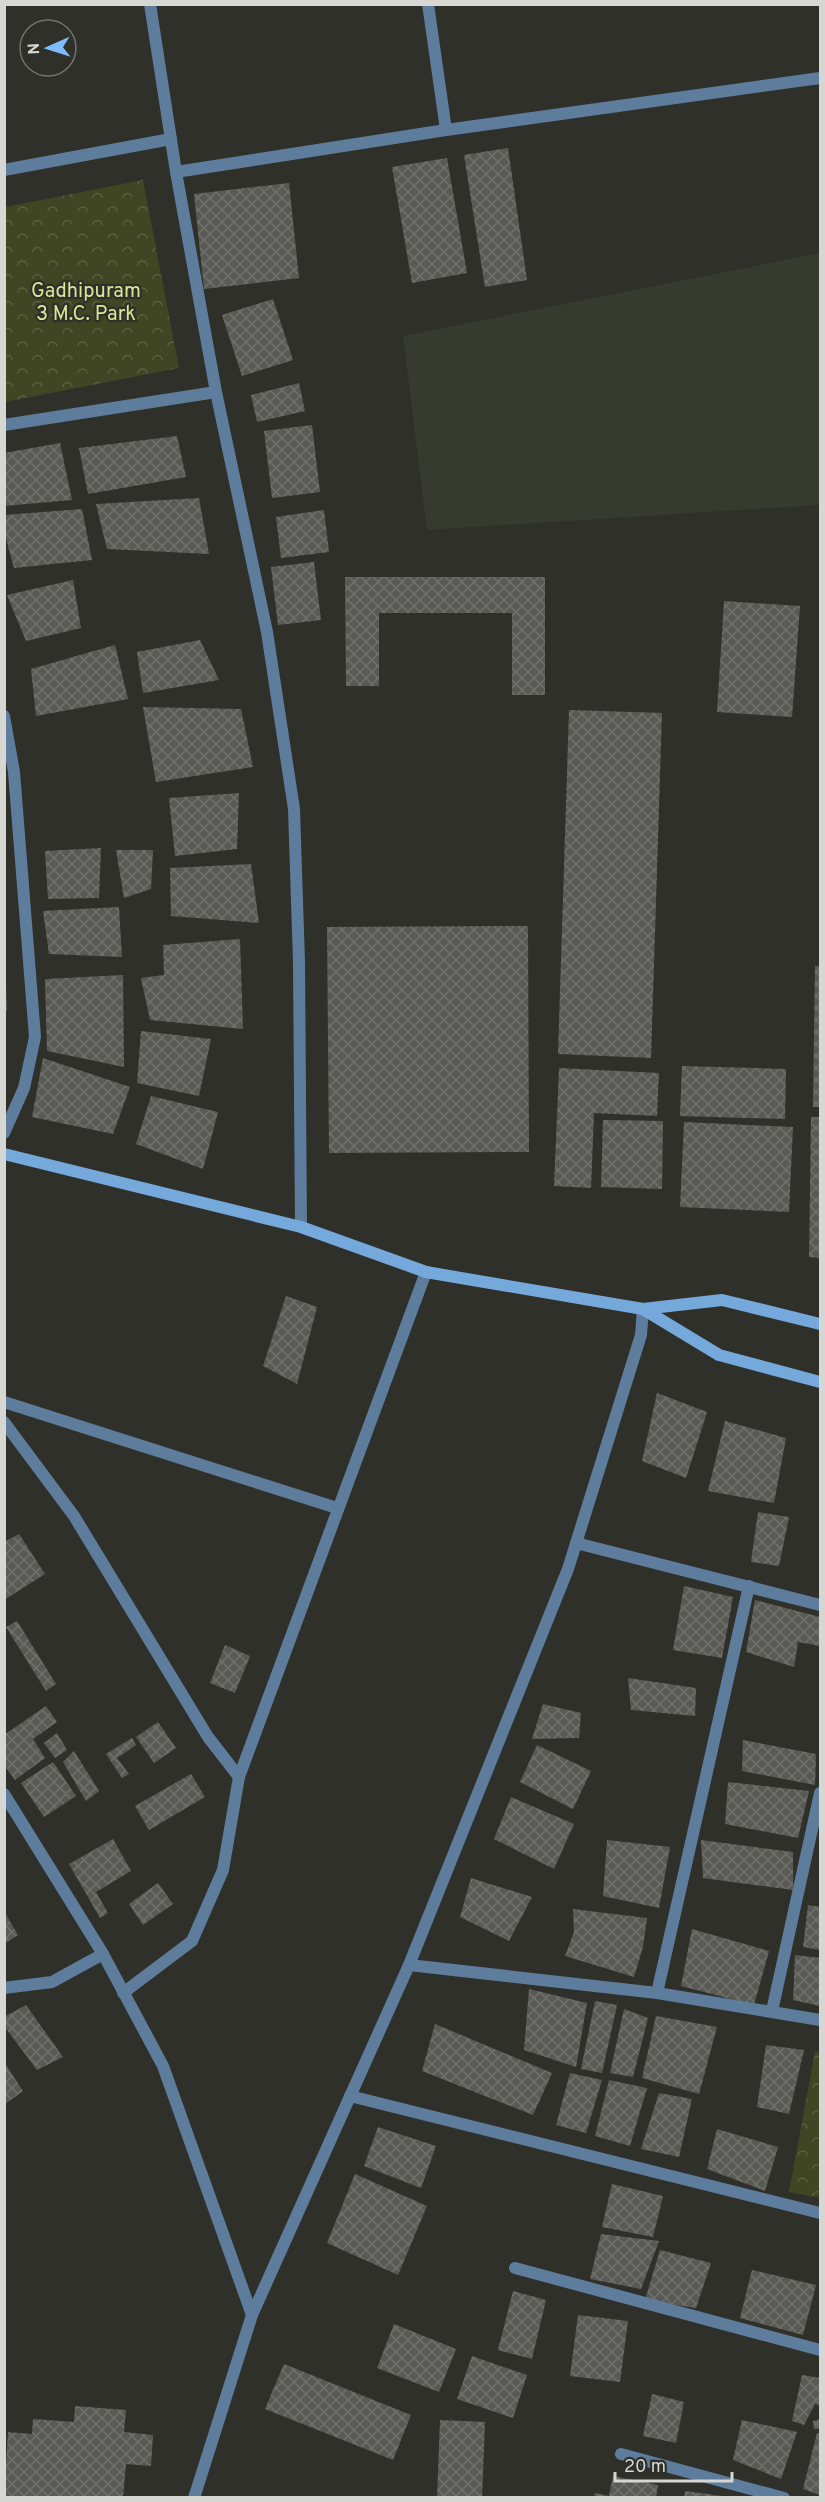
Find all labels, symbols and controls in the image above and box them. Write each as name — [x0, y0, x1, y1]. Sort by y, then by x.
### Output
north arrow — [18, 18, 78, 78]
text: N — [25, 42, 45, 55]
park label: Gadhipuram 3 M.C. Park — [31, 279, 141, 328]
scale bar — [615, 2445, 732, 2483]
text: 20 m — [624, 2456, 666, 2479]

